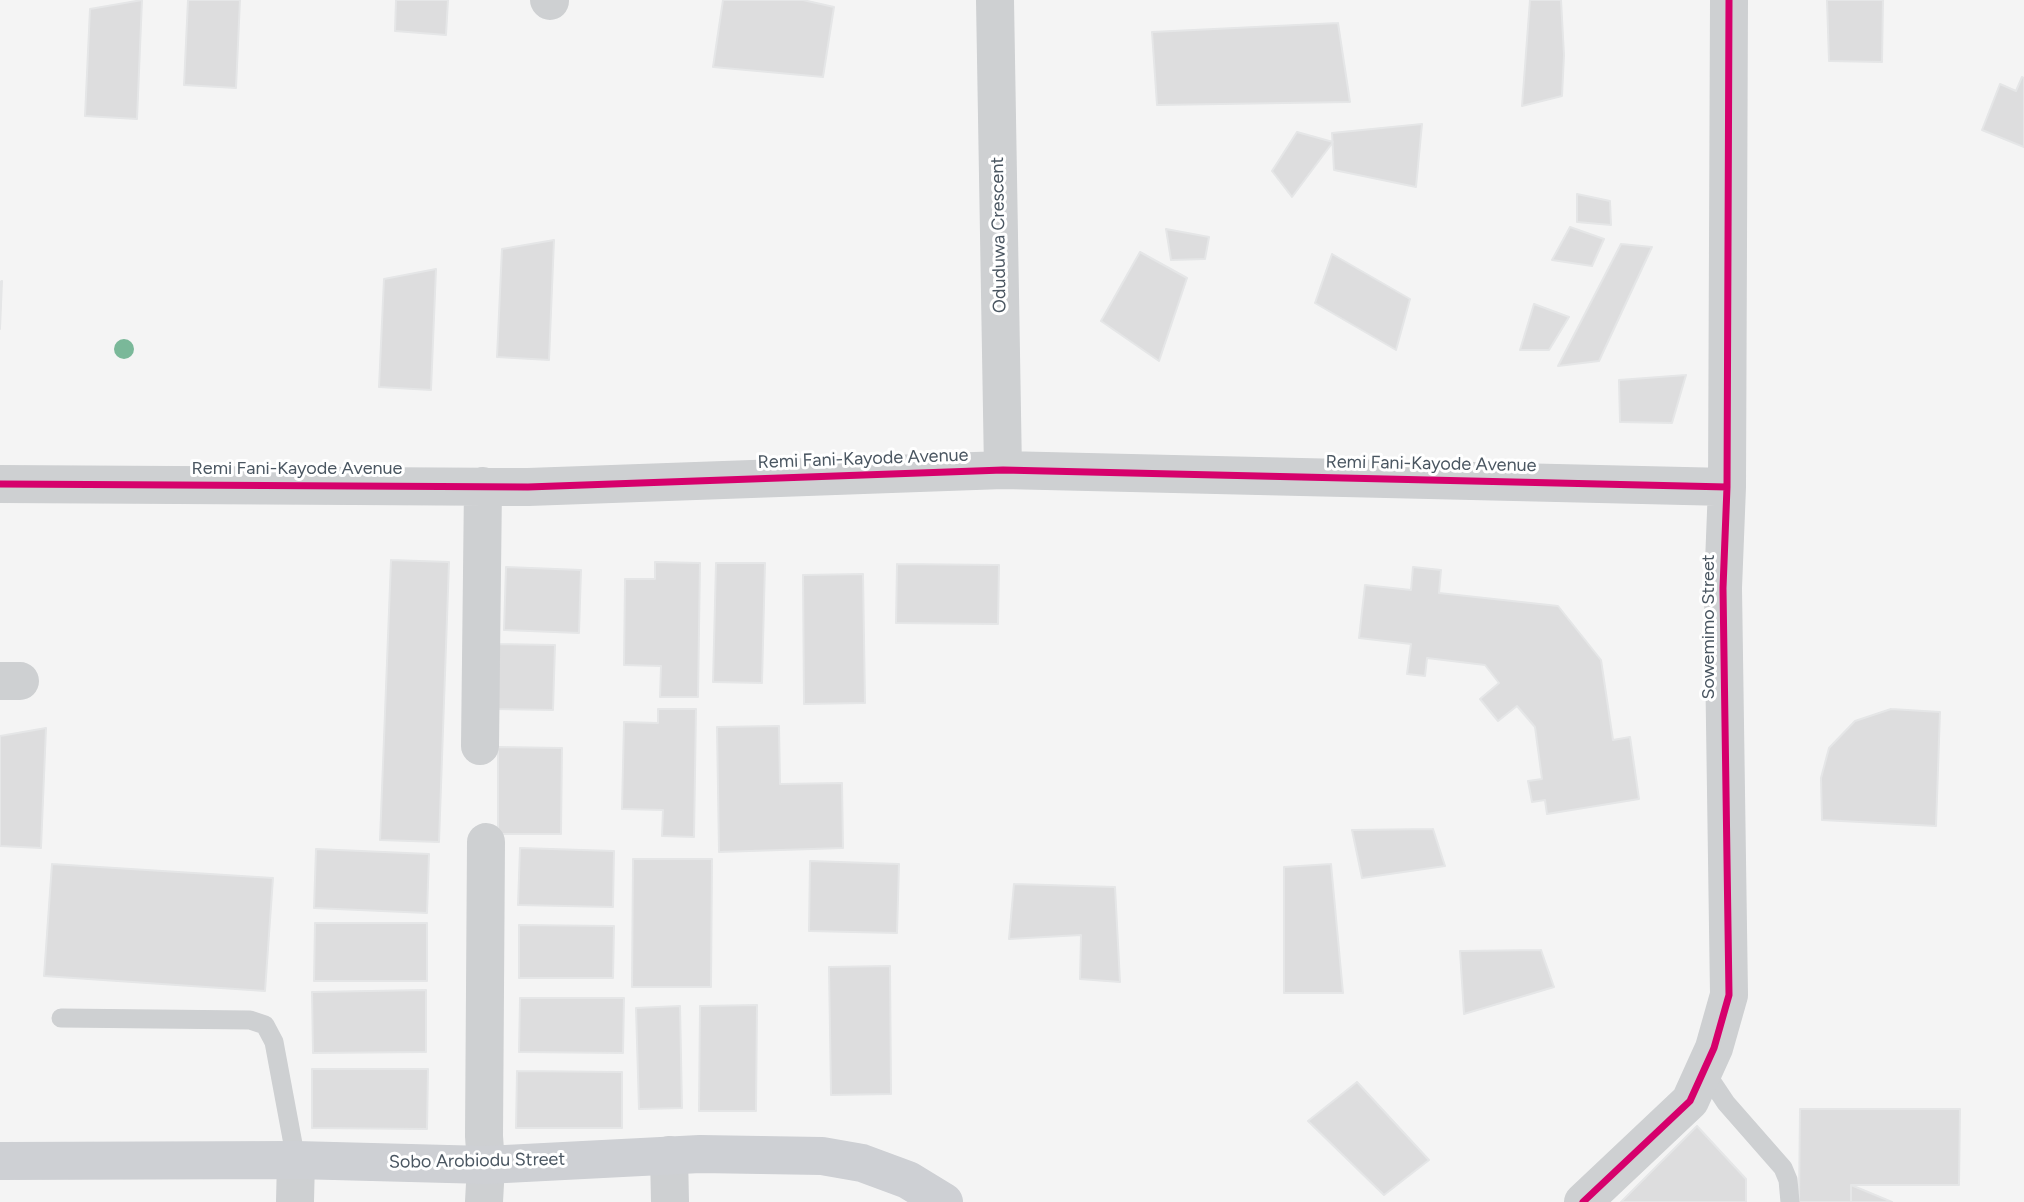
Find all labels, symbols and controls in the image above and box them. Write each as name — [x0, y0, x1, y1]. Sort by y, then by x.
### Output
street label: Oduduwa Crescent — [987, 157, 1011, 313]
street label: Remi Fani-Kayode Avenue — [757, 445, 969, 473]
street label: Remi Fani-Kayode Avenue — [1325, 451, 1537, 477]
street label: Remi Fani-Kayode Avenue — [192, 458, 402, 480]
street label: Sowemimo Street — [1698, 554, 1720, 700]
street label: Sobo Arobiodu Street — [389, 1149, 565, 1173]

